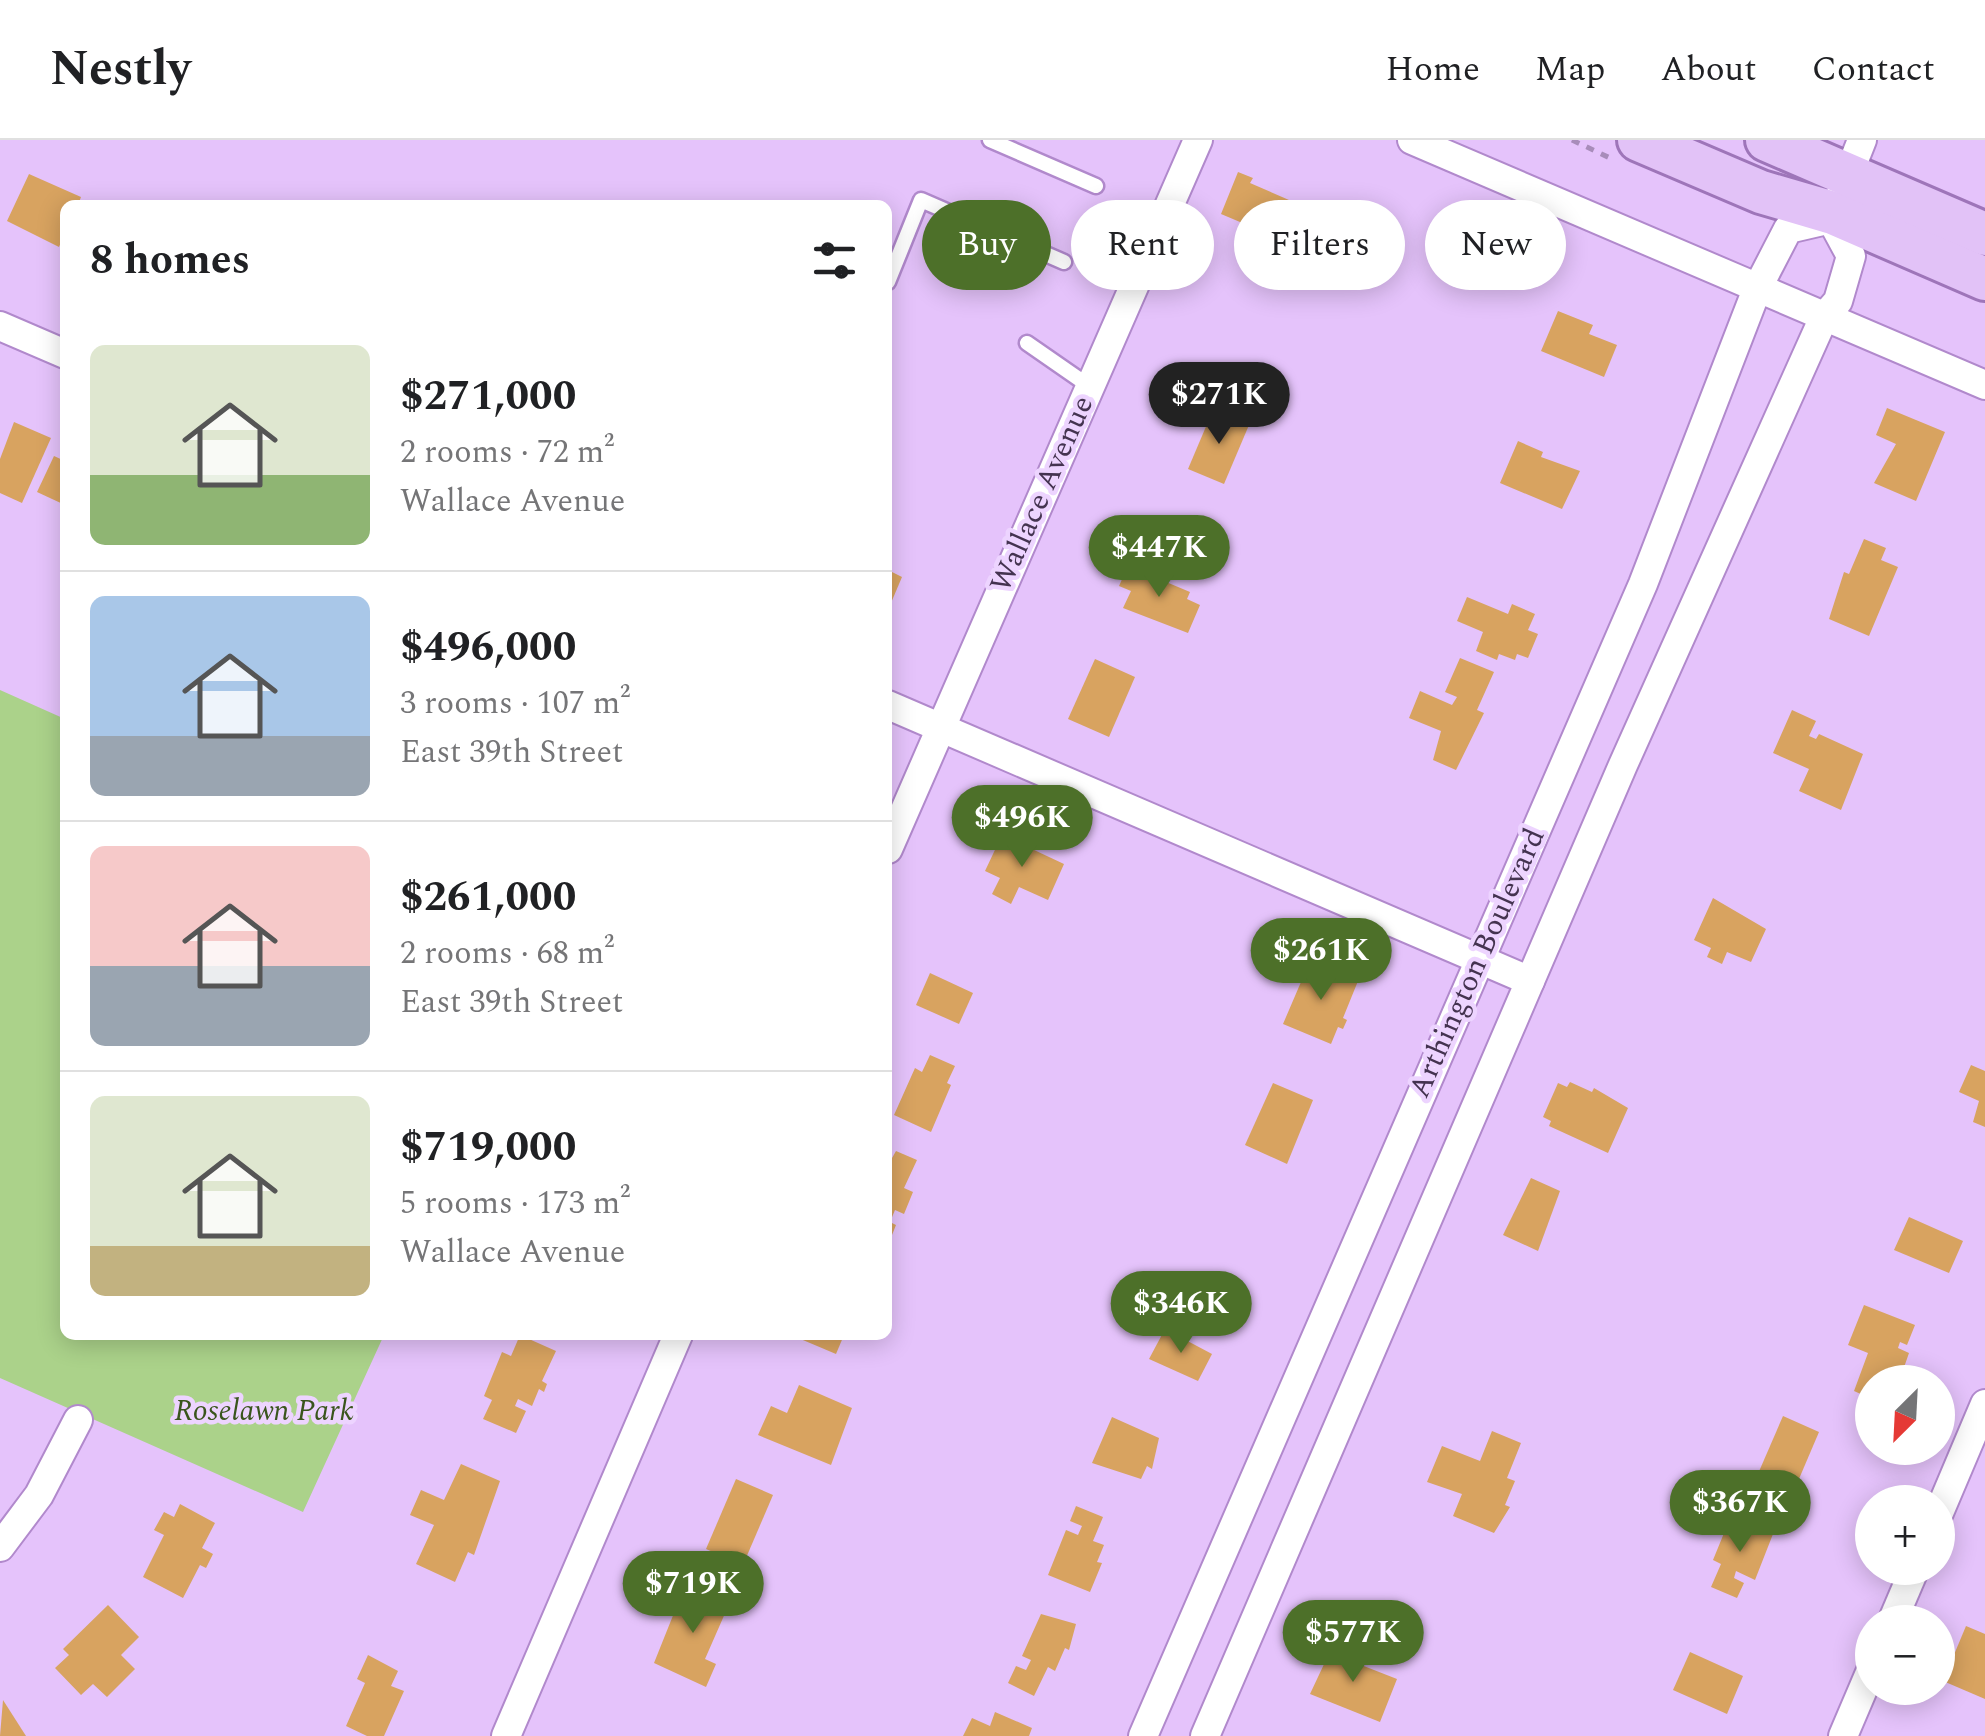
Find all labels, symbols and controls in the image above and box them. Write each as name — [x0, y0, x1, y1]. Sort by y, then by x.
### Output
text: Nestly — [50, 33, 191, 106]
text: Home — [1386, 43, 1480, 96]
text: Map — [1535, 43, 1605, 96]
text: About — [1660, 43, 1757, 96]
text: Contact — [1812, 43, 1935, 96]
chip: Buy — [922, 200, 1051, 290]
chip: Rent — [1071, 200, 1214, 290]
chip: Filters — [1234, 200, 1405, 290]
chip: New — [1425, 200, 1566, 290]
text: 8 homes — [90, 229, 250, 292]
icon: filters — [807, 233, 862, 288]
pin: $271K — [1149, 362, 1289, 447]
text: $271,000 — [400, 365, 576, 428]
text: $271K — [1171, 370, 1267, 419]
icon: home — [170, 385, 290, 505]
street label: Wallace Avenue — [978, 388, 1106, 600]
text: 2 rooms · 72 m² — [400, 428, 614, 477]
text: Wallace Avenue — [400, 477, 625, 526]
pin: $447K — [1089, 515, 1229, 600]
text: $447K — [1111, 523, 1207, 572]
text: $496,000 — [400, 616, 576, 679]
icon: home — [170, 636, 290, 756]
text: 3 rooms · 107 m² — [400, 679, 630, 728]
text: East 39th Street — [400, 728, 623, 777]
pin: $496K — [952, 785, 1092, 870]
text: $496K — [974, 793, 1070, 842]
street label: Arthington Boulevard — [1397, 821, 1557, 1105]
text: $261,000 — [400, 866, 576, 929]
icon: home — [170, 886, 290, 1006]
pin: $261K — [1251, 918, 1391, 1003]
text: $261K — [1273, 926, 1369, 975]
text: 2 rooms · 68 m² — [400, 929, 614, 978]
text: East 39th Street — [400, 978, 623, 1027]
text: $719,000 — [400, 1116, 576, 1179]
icon: home — [170, 1136, 290, 1256]
text: 5 rooms · 173 m² — [400, 1179, 630, 1228]
text: Wallace Avenue — [400, 1228, 625, 1277]
pin: $346K — [1111, 1271, 1251, 1356]
text: $346K — [1133, 1279, 1229, 1328]
north arrow — [1855, 1365, 1955, 1465]
map controls — [1855, 1365, 1955, 1705]
park label: Roselawn Park — [174, 1388, 354, 1434]
pin: $367K — [1670, 1470, 1810, 1555]
text: $367K — [1692, 1478, 1788, 1527]
button: + — [1855, 1485, 1955, 1585]
pin: $719K — [623, 1551, 763, 1636]
text: $719K — [645, 1559, 741, 1608]
pin: $577K — [1283, 1600, 1423, 1685]
button: − — [1855, 1605, 1955, 1705]
text: $577K — [1305, 1608, 1401, 1657]

